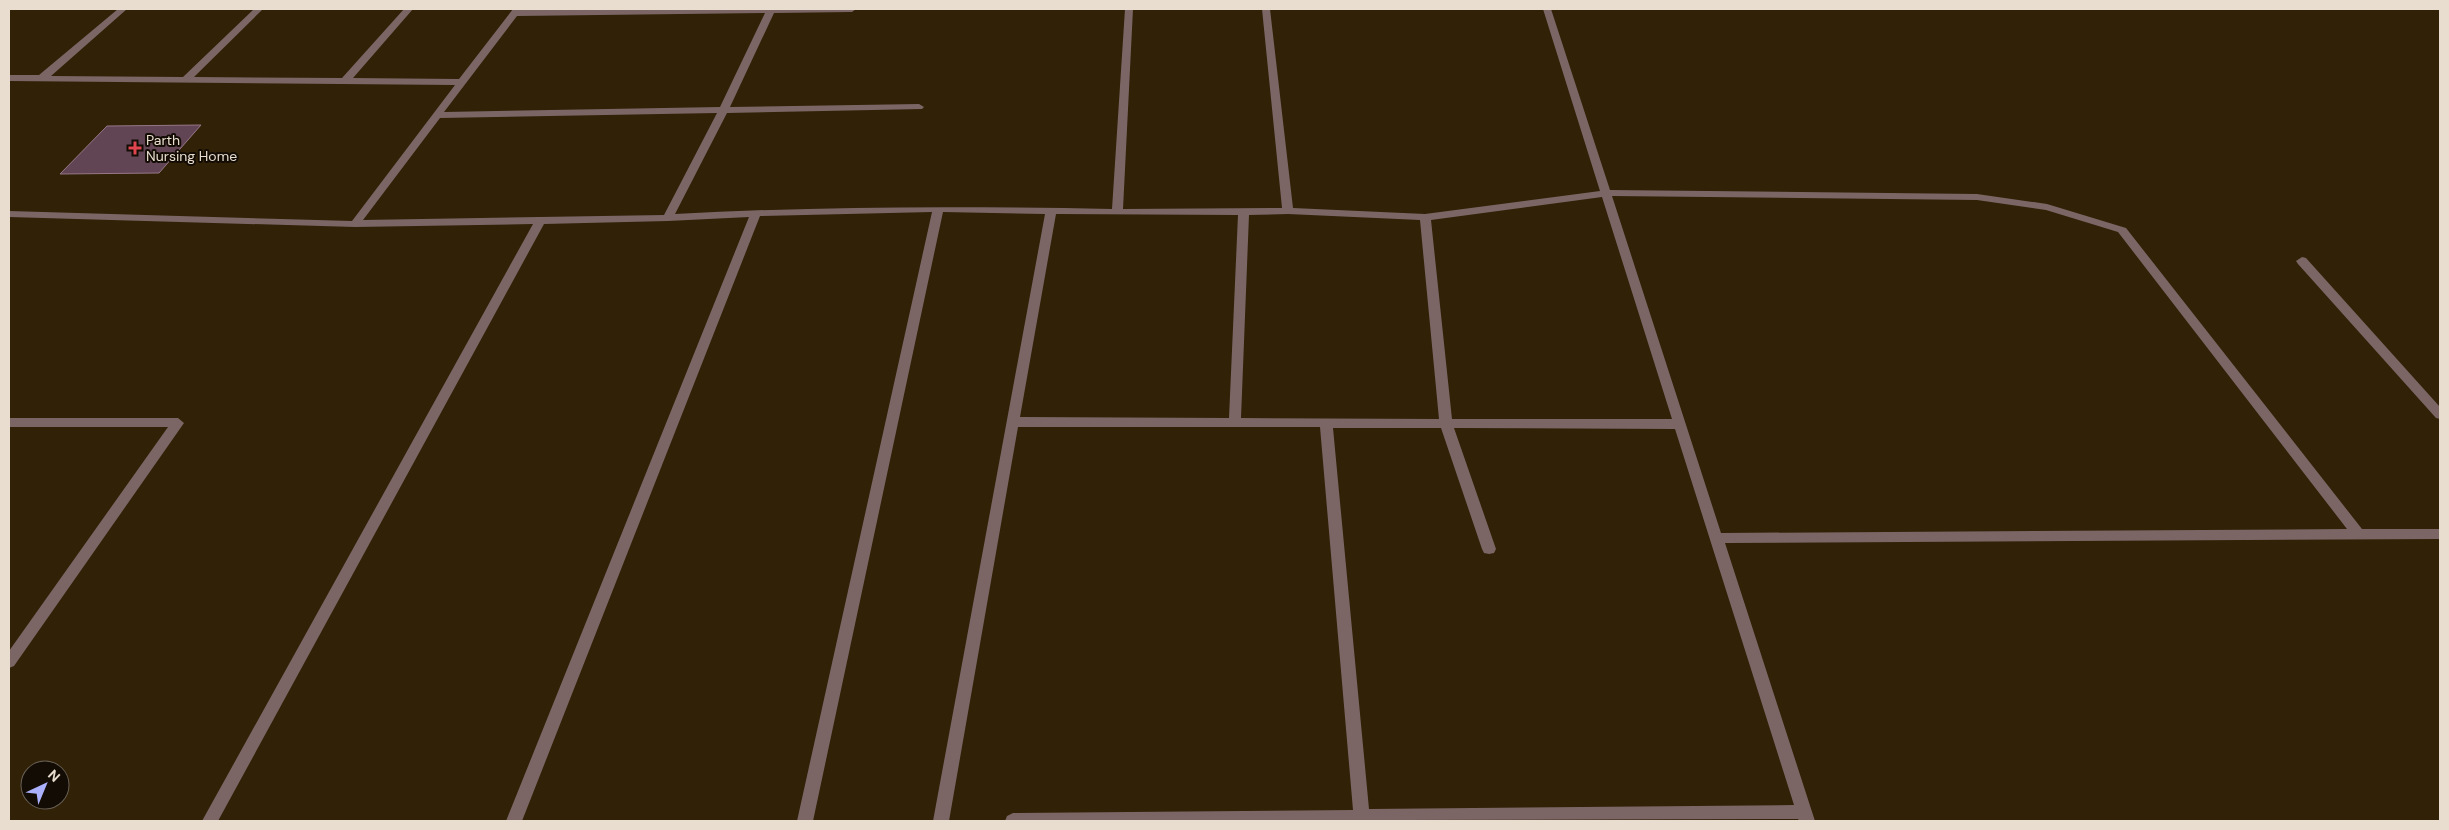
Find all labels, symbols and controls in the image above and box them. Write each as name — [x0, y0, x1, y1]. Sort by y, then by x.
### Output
place label: Parth Nursing Home — [146, 131, 237, 165]
marker: Parth Nursing Home — [128, 141, 142, 155]
north arrow — [20, 760, 70, 810]
text: N — [44, 766, 64, 786]

